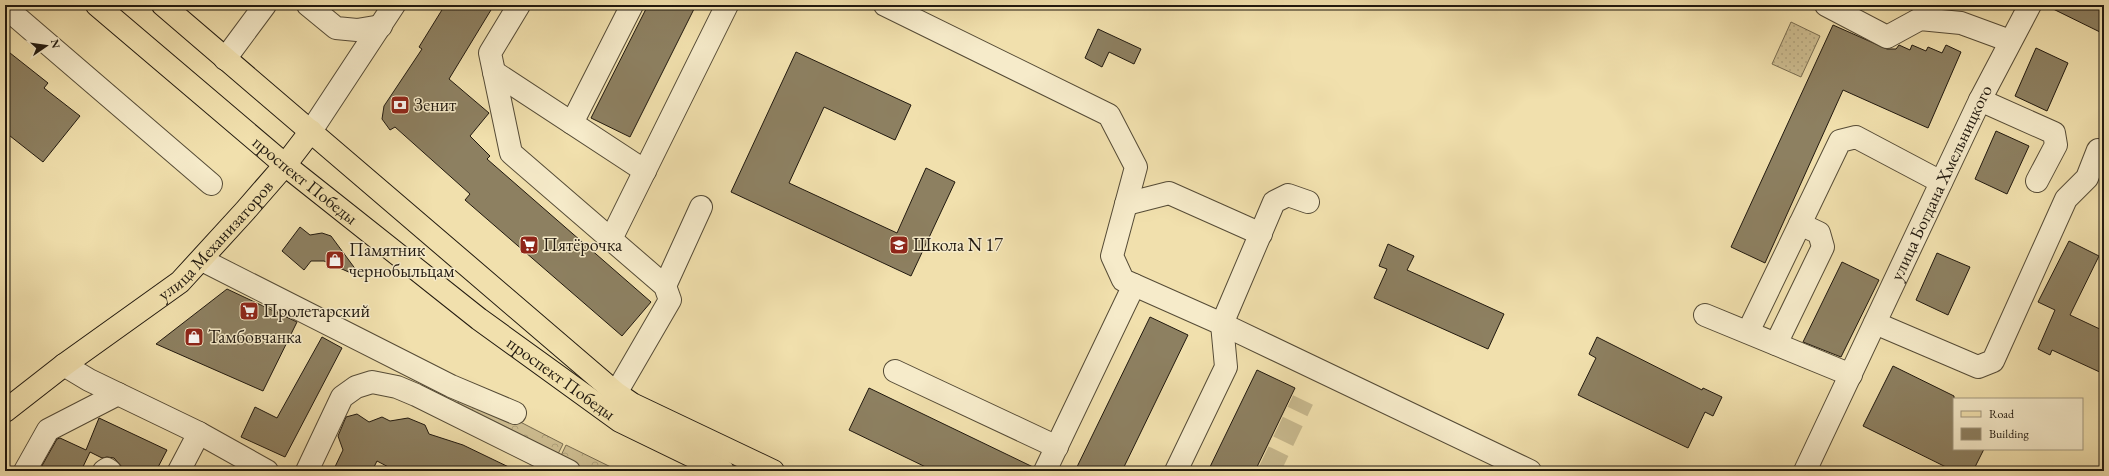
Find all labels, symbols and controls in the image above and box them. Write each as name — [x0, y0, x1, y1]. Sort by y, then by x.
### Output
north arrow — [26, 26, 66, 66]
text: N — [48, 38, 64, 50]
street label: улица Богдана Хмельницкого — [1885, 80, 1997, 284]
place label: Зенит — [414, 93, 457, 116]
bank icon: Зенит — [389, 94, 411, 116]
street label: проспект Победы — [248, 130, 363, 229]
street label: улица Механизаторов — [153, 175, 278, 305]
place label: Пятёрочка — [543, 233, 623, 256]
place label: Школа N 17 — [913, 233, 1003, 256]
supermarket icon: Пятёрочка — [518, 234, 540, 256]
school or university icon: Школа N 17 — [888, 234, 910, 256]
place label: Памятник чернобыльцам — [349, 238, 455, 282]
shop icon: Памятник чернобыльцам — [324, 249, 346, 271]
place label: Пролетарский — [263, 299, 370, 322]
supermarket icon: Пролетарский — [238, 300, 260, 322]
place label: Тамбовчанка — [208, 325, 302, 348]
shop icon: Тамбовчанка — [183, 326, 205, 348]
street label: проспект Победы — [503, 331, 620, 425]
legend — [1953, 398, 2083, 450]
text: Road — [1989, 406, 2015, 422]
text: Building — [1989, 426, 2030, 442]

